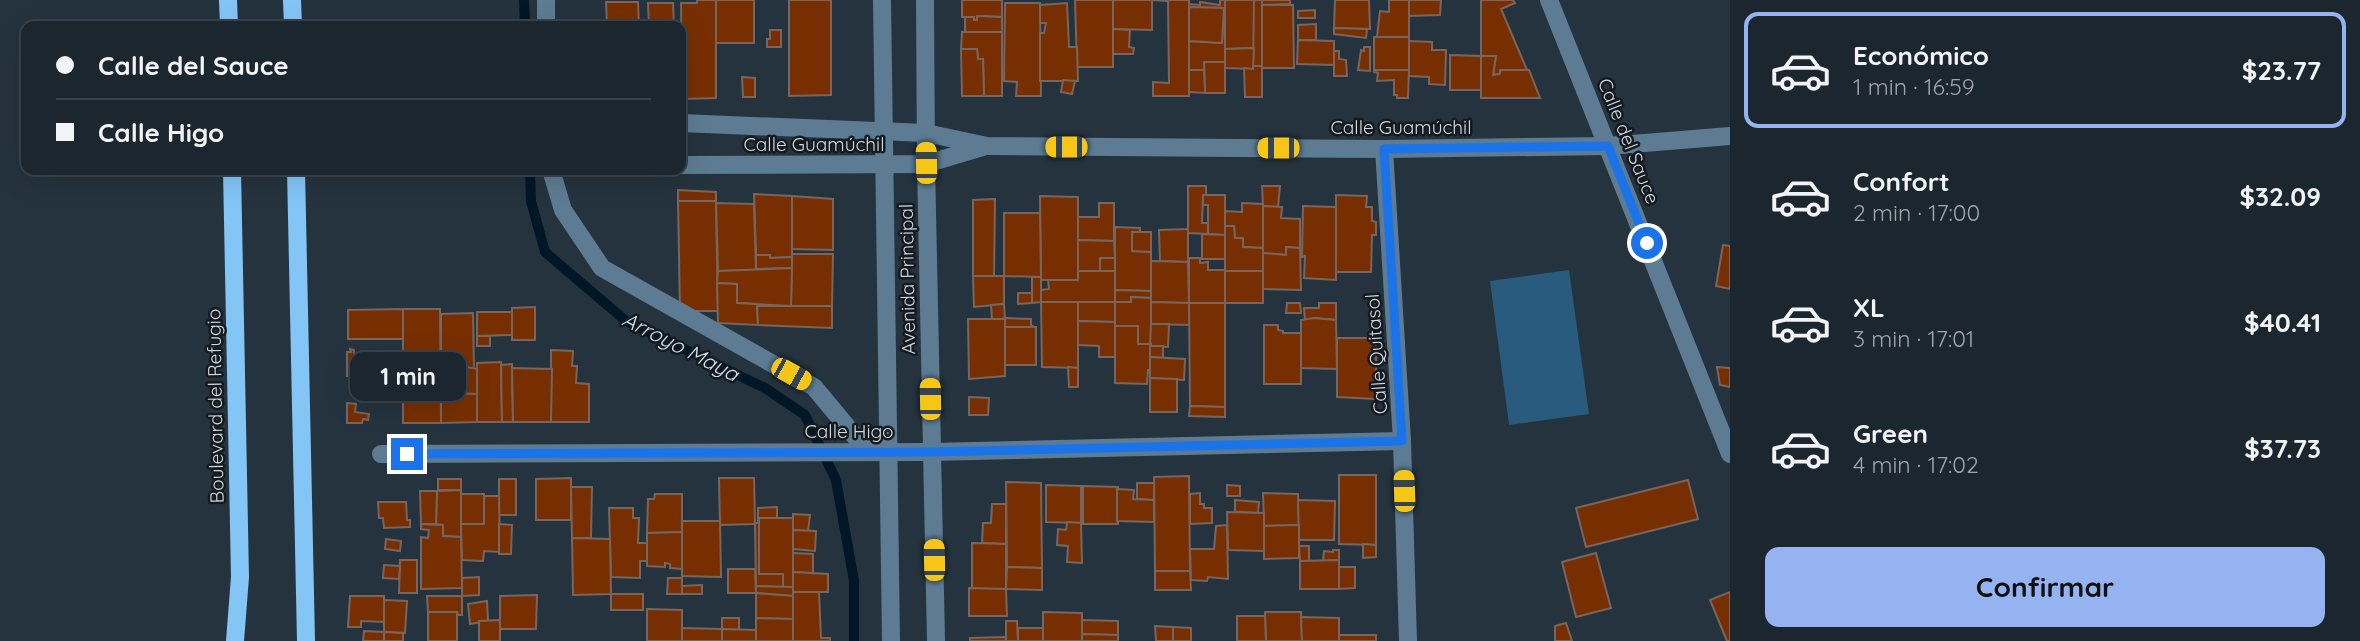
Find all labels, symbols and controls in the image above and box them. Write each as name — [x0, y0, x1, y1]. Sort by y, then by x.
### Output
icon: car — [1769, 39, 1832, 102]
text: Económico — [1853, 39, 1989, 72]
text: Calle del Sauce — [98, 49, 289, 82]
text: $23.77 — [2242, 54, 2321, 87]
text: 1 min · 16:59 — [1853, 72, 1975, 101]
street label: Calle del Sauce — [1593, 75, 1665, 207]
street label: Calle Guamúchil — [1330, 115, 1472, 139]
text: Calle Higo — [98, 116, 224, 149]
street label: Calle Guamúchil — [743, 132, 885, 156]
car — [1046, 137, 1088, 158]
car — [1258, 138, 1300, 159]
car — [916, 142, 937, 184]
icon: car — [1769, 165, 1832, 228]
text: Confort — [1853, 165, 1950, 198]
text: $32.09 — [2240, 180, 2321, 213]
text: 2 min · 17:00 — [1853, 198, 1980, 227]
street label: Avenida Principal — [894, 203, 920, 355]
route start — [1631, 227, 1663, 259]
icon: car — [1769, 291, 1832, 354]
text: XL — [1853, 291, 1885, 324]
street label: Calle Quitasol — [1360, 293, 1392, 415]
water label: Arroyo Maya — [619, 306, 745, 387]
text: $40.41 — [2244, 306, 2321, 339]
street label: Boulevard del Refugio — [201, 308, 229, 504]
text: 3 min · 17:01 — [1853, 324, 1974, 353]
callout: 1 min — [349, 352, 465, 402]
car — [768, 355, 815, 393]
text: 1 min — [380, 362, 436, 391]
car — [920, 378, 941, 420]
icon: car — [1769, 417, 1832, 480]
text: Green — [1853, 417, 1928, 450]
street label: Calle Higo — [804, 419, 894, 443]
text: $37.73 — [2244, 432, 2321, 465]
route end — [391, 438, 423, 470]
text: 4 min · 17:02 — [1853, 450, 1979, 479]
car — [1393, 470, 1416, 512]
car — [924, 539, 945, 581]
button: Confirmar — [1765, 547, 2325, 627]

